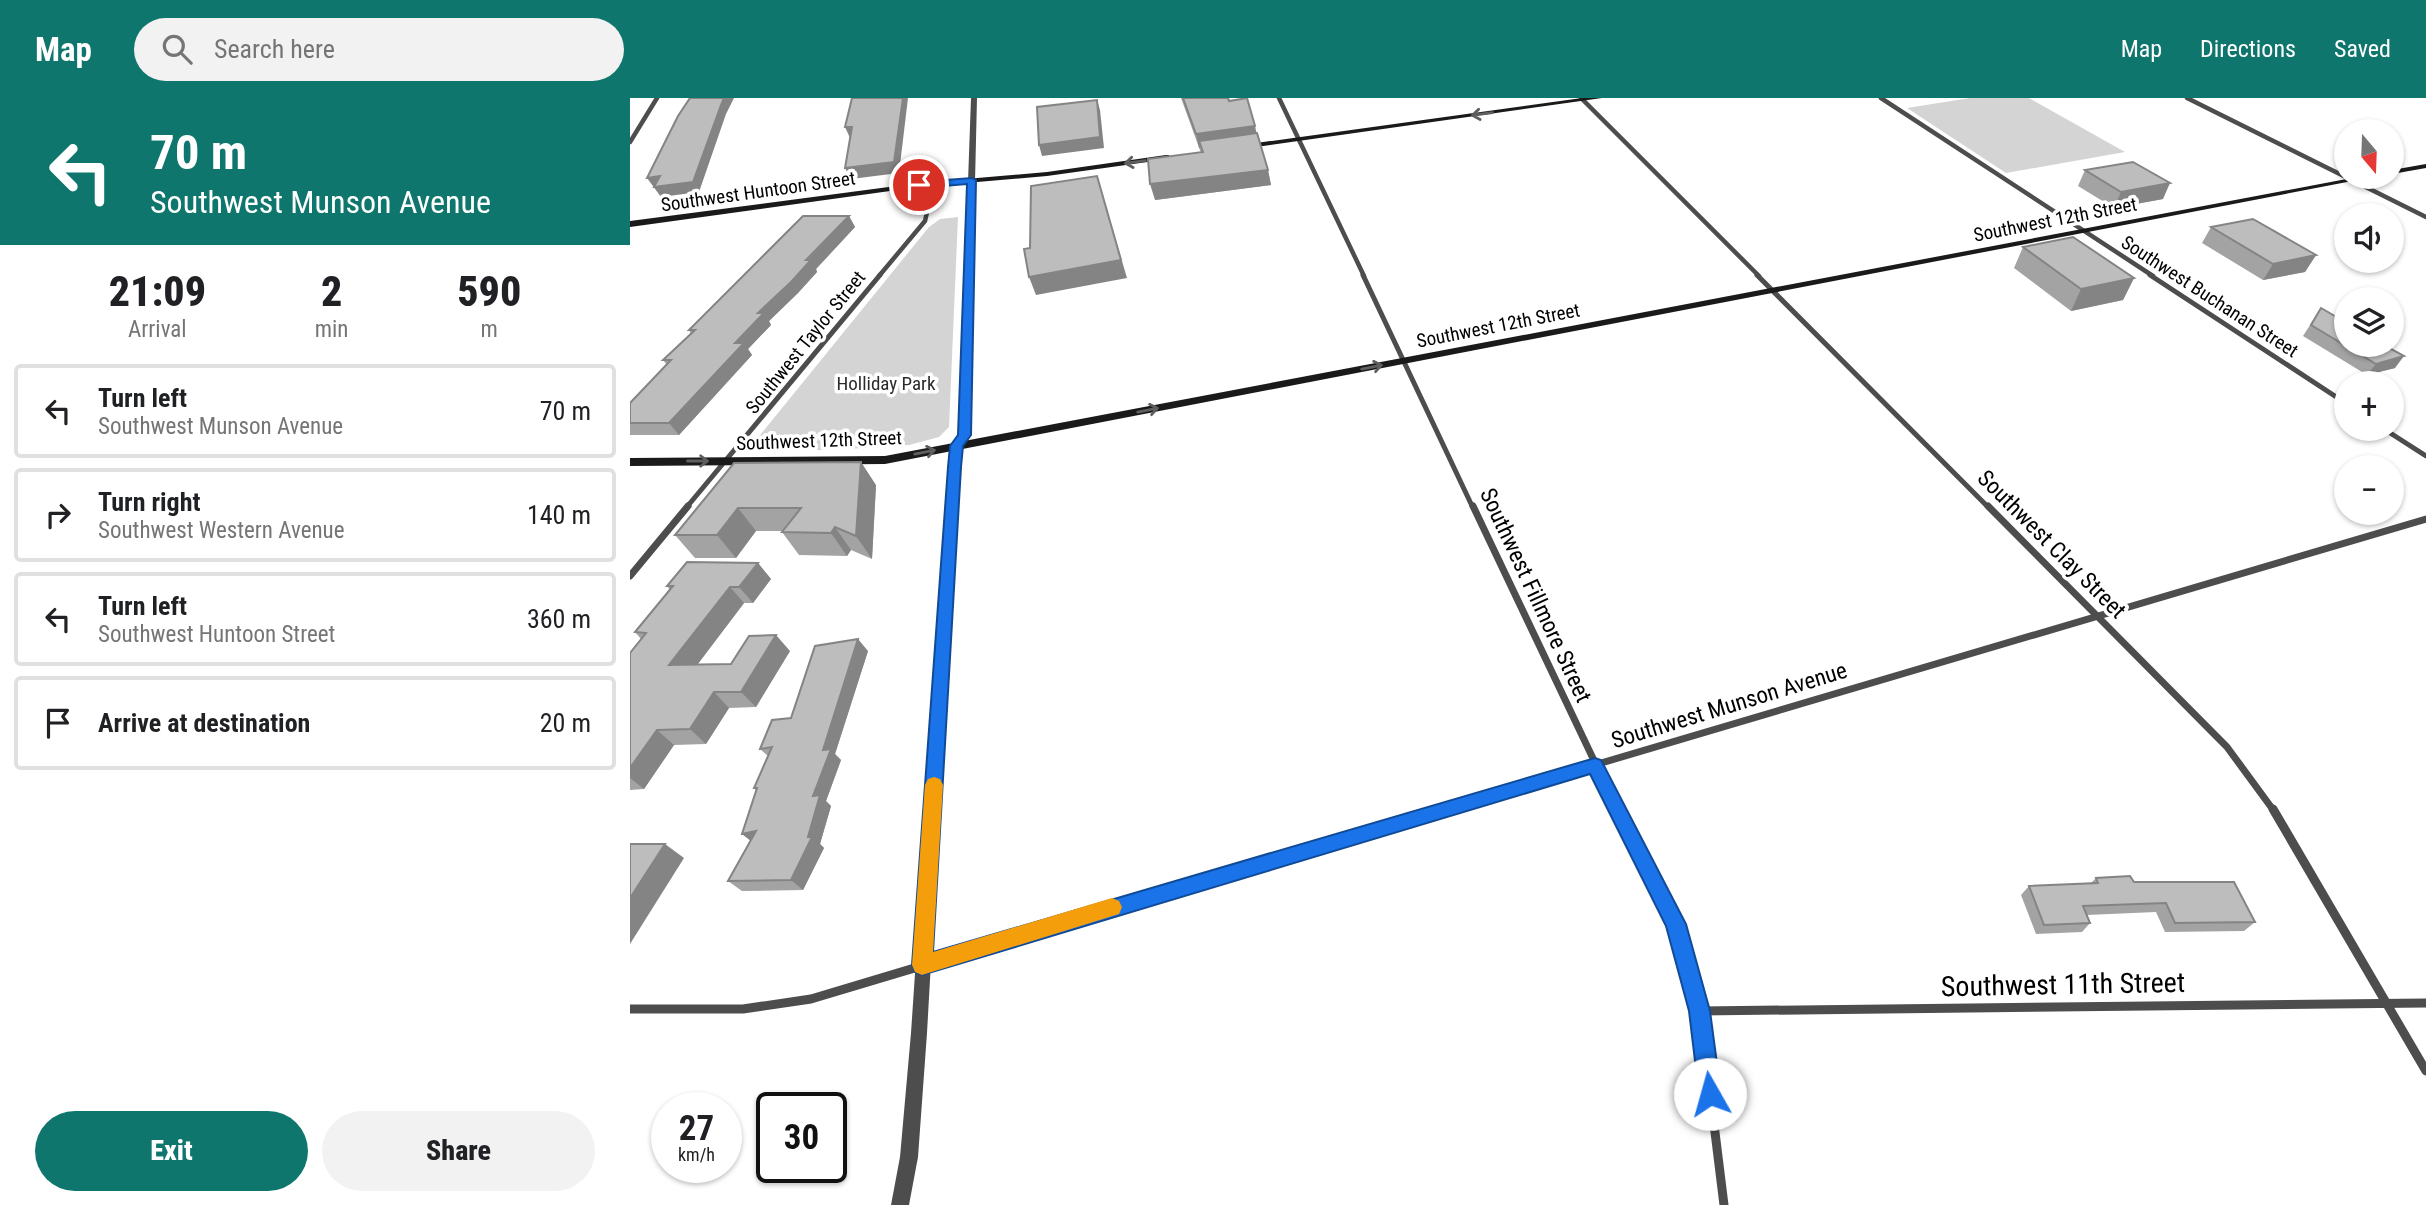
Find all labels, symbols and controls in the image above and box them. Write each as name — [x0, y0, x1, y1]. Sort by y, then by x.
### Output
search box — [134, 18, 624, 81]
text: Map — [35, 30, 92, 69]
icon: search — [158, 30, 196, 68]
text: Search here — [214, 34, 335, 64]
text: Map — [2121, 35, 2162, 63]
text: Directions — [2200, 35, 2296, 63]
text: Saved — [2334, 35, 2391, 63]
one-way arrow — [1471, 108, 1493, 121]
north arrow — [2334, 119, 2404, 189]
map controls — [2334, 119, 2404, 525]
text: 70 m — [150, 124, 247, 181]
icon: left — [35, 126, 126, 217]
pin — [889, 155, 949, 215]
one-way arrow — [1124, 155, 1147, 168]
street label: Southwest Huntoon Street — [659, 166, 857, 217]
icon: arrive — [900, 166, 938, 204]
text: Southwest Munson Avenue — [150, 183, 491, 221]
street label: Southwest 12th Street — [1972, 192, 2139, 247]
button: sound — [2334, 203, 2404, 273]
street label: Southwest Buchanan Street — [2117, 231, 2302, 362]
street label: Southwest Taylor Street — [741, 266, 870, 418]
text: 21:09 — [109, 267, 206, 316]
text: 2 — [321, 267, 342, 316]
text: 590 — [457, 267, 521, 316]
button: layers — [2334, 287, 2404, 357]
street label: Southwest 12th Street — [1415, 298, 1582, 353]
text: Arrival — [128, 316, 187, 343]
text: min — [315, 316, 348, 343]
text: m — [481, 316, 498, 343]
one-way arrow — [1360, 360, 1383, 373]
button: + — [2334, 371, 2404, 441]
park label: Holliday Park — [837, 372, 936, 395]
text: Turn left — [98, 383, 187, 413]
icon: left — [39, 392, 77, 430]
text: 70 m — [540, 396, 591, 426]
one-way arrow — [1137, 402, 1159, 416]
text: Southwest Munson Avenue — [98, 413, 343, 440]
street label: Southwest 12th Street — [736, 426, 902, 455]
one-way arrow — [913, 445, 936, 459]
one-way arrow — [686, 454, 709, 468]
button: − — [2334, 455, 2404, 525]
street label: Southwest Clay Street — [1972, 465, 2131, 624]
street label: Southwest Fillmore Street — [1474, 484, 1597, 707]
text: Turn right — [98, 487, 200, 517]
icon: right — [39, 496, 77, 534]
text: 140 m — [527, 500, 591, 530]
text: Southwest Western Avenue — [98, 517, 344, 544]
text: Turn left — [98, 591, 187, 621]
icon: left — [39, 600, 77, 638]
text: 360 m — [527, 604, 591, 634]
text: Southwest Huntoon Street — [98, 621, 335, 648]
street label: Southwest Munson Avenue — [1608, 657, 1850, 754]
icon: arrive — [39, 704, 77, 742]
text: Arrive at destination — [98, 708, 310, 738]
text: 20 m — [540, 708, 591, 738]
street label: Southwest 11th Street — [1941, 966, 2185, 1003]
position arrow — [1673, 1057, 1747, 1131]
speed limit sign: 30 — [756, 1092, 847, 1183]
text: 27 — [679, 1108, 714, 1149]
button: Exit — [35, 1111, 308, 1191]
button: Share — [322, 1111, 595, 1191]
text: km/h — [678, 1144, 715, 1165]

